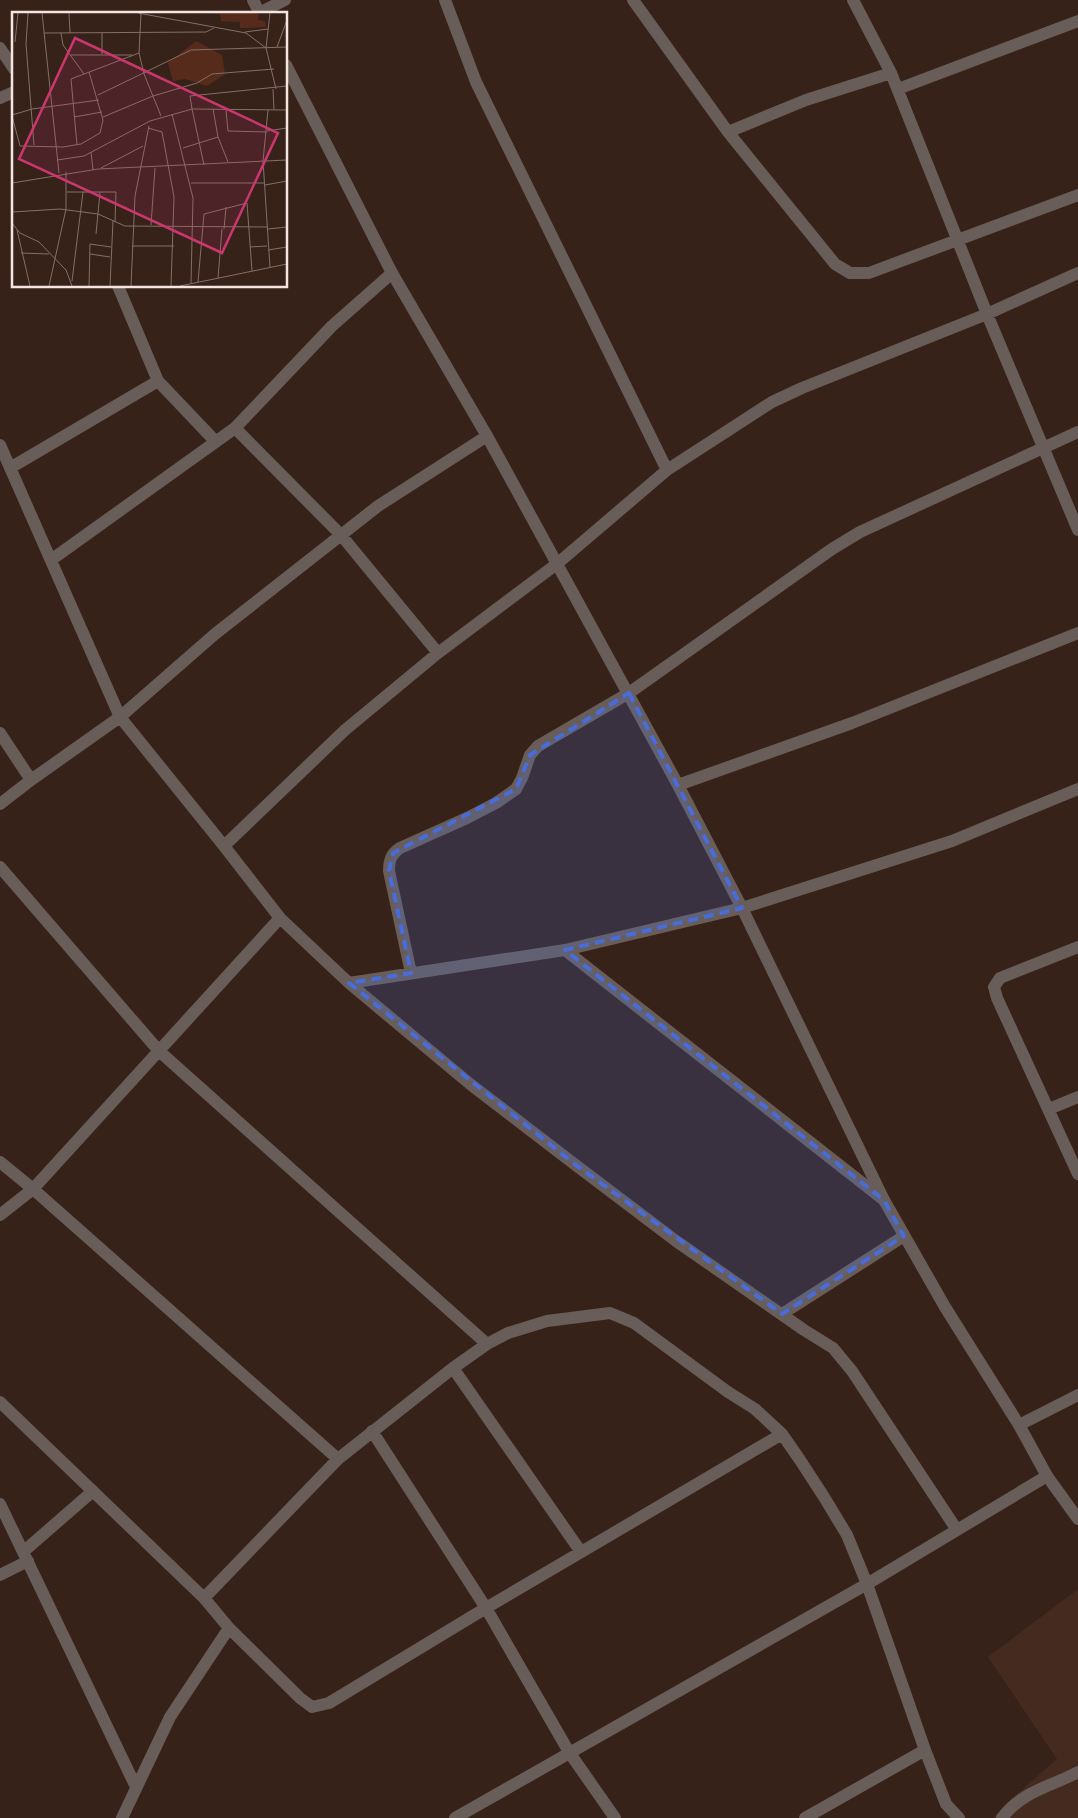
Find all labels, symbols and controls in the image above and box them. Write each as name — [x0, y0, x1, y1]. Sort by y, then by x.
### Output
inset map — [12, 12, 288, 288]

